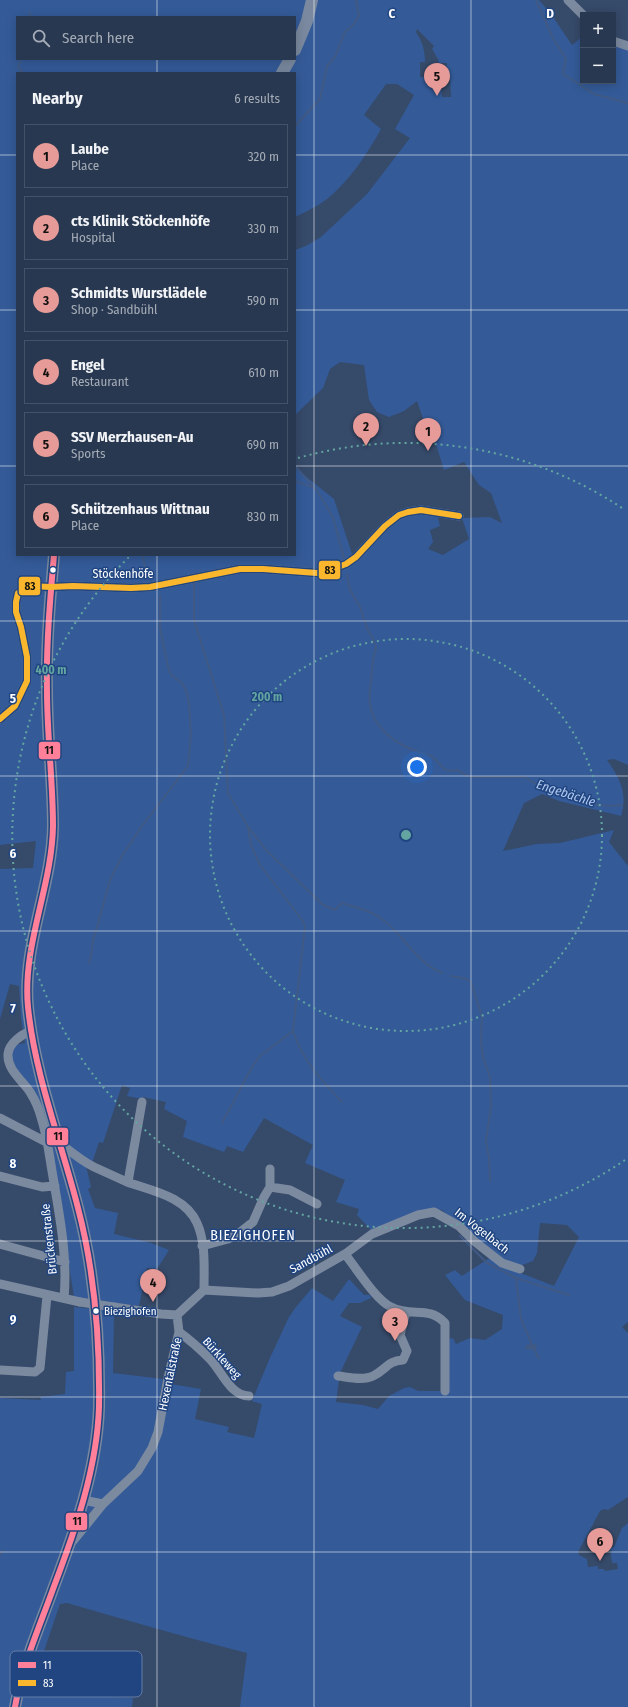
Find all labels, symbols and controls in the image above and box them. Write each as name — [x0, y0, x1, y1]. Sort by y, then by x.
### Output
text: C — [389, 6, 396, 21]
text: D — [546, 6, 554, 21]
map controls — [580, 12, 616, 84]
button: + — [580, 12, 616, 48]
search box — [16, 16, 296, 60]
icon: search — [30, 27, 52, 49]
text: Search here — [62, 29, 134, 47]
button: − — [580, 48, 616, 84]
pin: 5 — [424, 63, 450, 96]
text: Nearby — [32, 88, 83, 109]
text: 6 results — [234, 91, 280, 106]
text: Laube — [71, 140, 109, 158]
text: 1 — [43, 149, 49, 164]
text: 320 m — [248, 149, 279, 164]
text: Place — [71, 158, 99, 173]
text: cts Klinik Stöckenhöfe — [71, 212, 210, 230]
text: 2 — [43, 221, 49, 236]
text: 330 m — [247, 221, 279, 236]
text: Hospital — [71, 230, 115, 245]
text: Schmidts Wurstlädele — [71, 284, 207, 302]
text: 3 — [43, 293, 49, 308]
text: 590 m — [247, 293, 279, 308]
text: Shop · Sandbühl — [71, 302, 158, 317]
text: Engel — [71, 356, 105, 374]
text: 4 — [43, 365, 49, 380]
text: 610 m — [248, 365, 279, 380]
text: Restaurant — [71, 374, 129, 389]
pin: 2 — [353, 413, 379, 446]
pin: 1 — [415, 418, 441, 451]
text: SSV Merzhausen-Au — [71, 428, 194, 446]
text: 5 — [43, 437, 49, 452]
text: 690 m — [247, 437, 279, 452]
text: Sports — [71, 446, 106, 461]
text: Schützenhaus Wittnau — [71, 500, 210, 518]
text: 6 — [43, 509, 49, 524]
text: 830 m — [247, 509, 279, 524]
text: Place — [71, 518, 99, 533]
line badge: 83 — [318, 560, 341, 580]
text: 83 — [324, 564, 336, 577]
unlabelled marker — [48, 565, 58, 575]
street label: Stöckenhöfe — [93, 567, 154, 581]
line badge: 83 — [18, 576, 41, 596]
text: 83 — [24, 580, 36, 593]
text: 400 m — [36, 663, 66, 677]
text: 200 m — [251, 690, 282, 704]
text: 5 — [10, 691, 16, 706]
line badge: 11 — [38, 741, 61, 760]
text: 11 — [44, 744, 54, 757]
your location — [407, 757, 427, 777]
water label: Engebächle — [535, 776, 597, 810]
centre of rings — [399, 828, 413, 842]
text: 6 — [10, 846, 17, 861]
text: 7 — [10, 1001, 16, 1016]
line badge: 11 — [46, 1127, 69, 1146]
text: 11 — [53, 1130, 63, 1143]
text: 8 — [10, 1156, 17, 1171]
street label: Brückenstraße — [38, 1203, 60, 1275]
street label: Im Vogelbach — [452, 1205, 512, 1257]
district label: BIEZIGHOFEN — [210, 1227, 296, 1244]
street label: Sandbühl — [287, 1242, 335, 1276]
pin: 4 — [140, 1269, 166, 1302]
place label: Biezighofen — [104, 1305, 157, 1318]
marker: Biezighofen — [91, 1306, 101, 1316]
pin: 3 — [382, 1308, 408, 1341]
text: 9 — [10, 1312, 17, 1327]
street label: Bürkleweg — [200, 1334, 245, 1382]
street label: Hexentalstraße — [155, 1336, 185, 1412]
line badge: 11 — [65, 1512, 88, 1531]
text: 11 — [72, 1515, 82, 1528]
pin: 6 — [587, 1528, 613, 1561]
legend — [10, 1651, 142, 1697]
text: 11 — [43, 1659, 51, 1672]
text: 83 — [43, 1677, 53, 1690]

